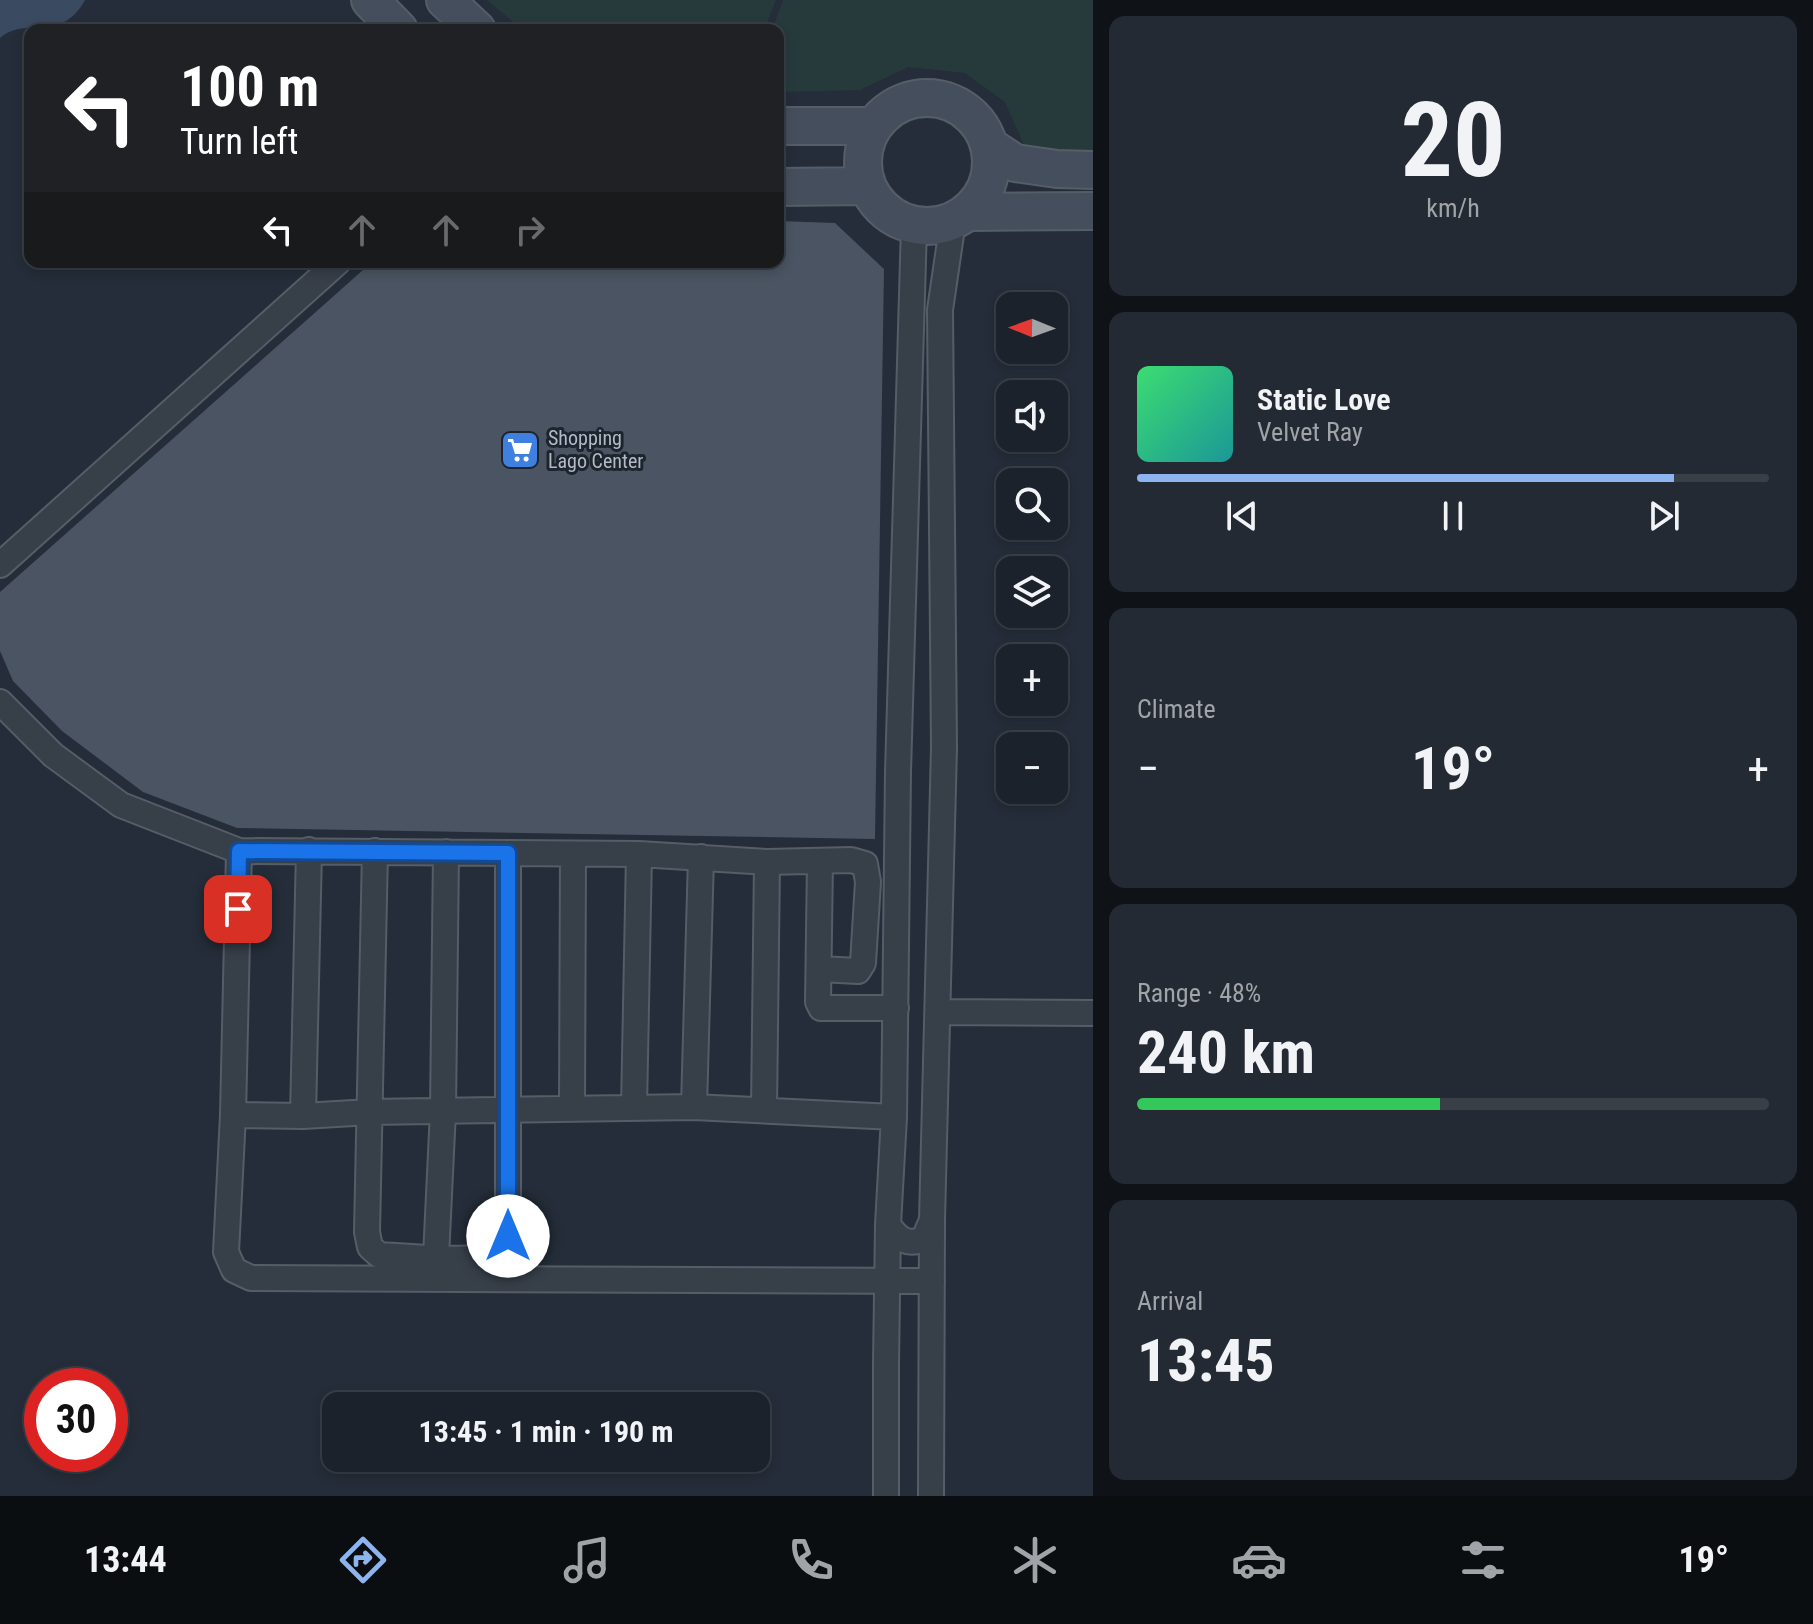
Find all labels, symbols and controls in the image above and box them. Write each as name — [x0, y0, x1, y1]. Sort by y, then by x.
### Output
text: 100 m — [180, 54, 319, 120]
icon: left — [48, 56, 152, 160]
text: 20 — [1400, 80, 1506, 201]
text: Turn left — [180, 121, 298, 163]
text: km/h — [1426, 193, 1480, 223]
icon: left — [256, 208, 300, 252]
icon: ahead — [340, 208, 384, 252]
icon: ahead — [424, 208, 468, 252]
icon: right — [508, 208, 552, 252]
north arrow — [996, 292, 1068, 364]
map controls — [996, 292, 1068, 804]
button: sound — [996, 380, 1068, 452]
text: Static Love — [1257, 382, 1391, 417]
text: Velvet Ray — [1257, 417, 1363, 447]
place label: Shopping Lago Center — [548, 426, 643, 473]
supermarket icon: Shopping Lago Center — [499, 429, 541, 471]
button: search — [996, 468, 1068, 540]
icon: previous — [1220, 494, 1264, 538]
icon: pause — [1431, 494, 1475, 538]
icon: next — [1642, 494, 1686, 538]
button: layers — [996, 556, 1068, 628]
button: + — [996, 644, 1068, 716]
text: Climate — [1137, 694, 1216, 724]
button: − — [996, 732, 1068, 804]
text: 19° — [1411, 733, 1495, 804]
text: − — [1137, 743, 1159, 795]
text: + — [1747, 743, 1769, 795]
pin — [204, 875, 272, 943]
icon: arrive — [216, 887, 260, 931]
text: Range · 48% — [1137, 978, 1261, 1008]
text: 240 km — [1137, 1017, 1315, 1088]
position arrow — [466, 1194, 550, 1278]
text: Arrival — [1137, 1286, 1203, 1316]
text: 13:45 — [1137, 1325, 1275, 1396]
speed limit sign: 30 — [24, 1368, 128, 1472]
text: 13:45 · 1 min · 190 m — [419, 1414, 673, 1449]
icon: directions — [335, 1532, 391, 1588]
icon: music — [559, 1532, 615, 1588]
icon: phone — [783, 1532, 839, 1588]
icon: climate — [1007, 1532, 1063, 1588]
icon: car — [1231, 1532, 1287, 1588]
icon: filters — [1455, 1532, 1511, 1588]
text: 13:44 — [84, 1539, 167, 1581]
text: 19° — [1679, 1539, 1729, 1581]

